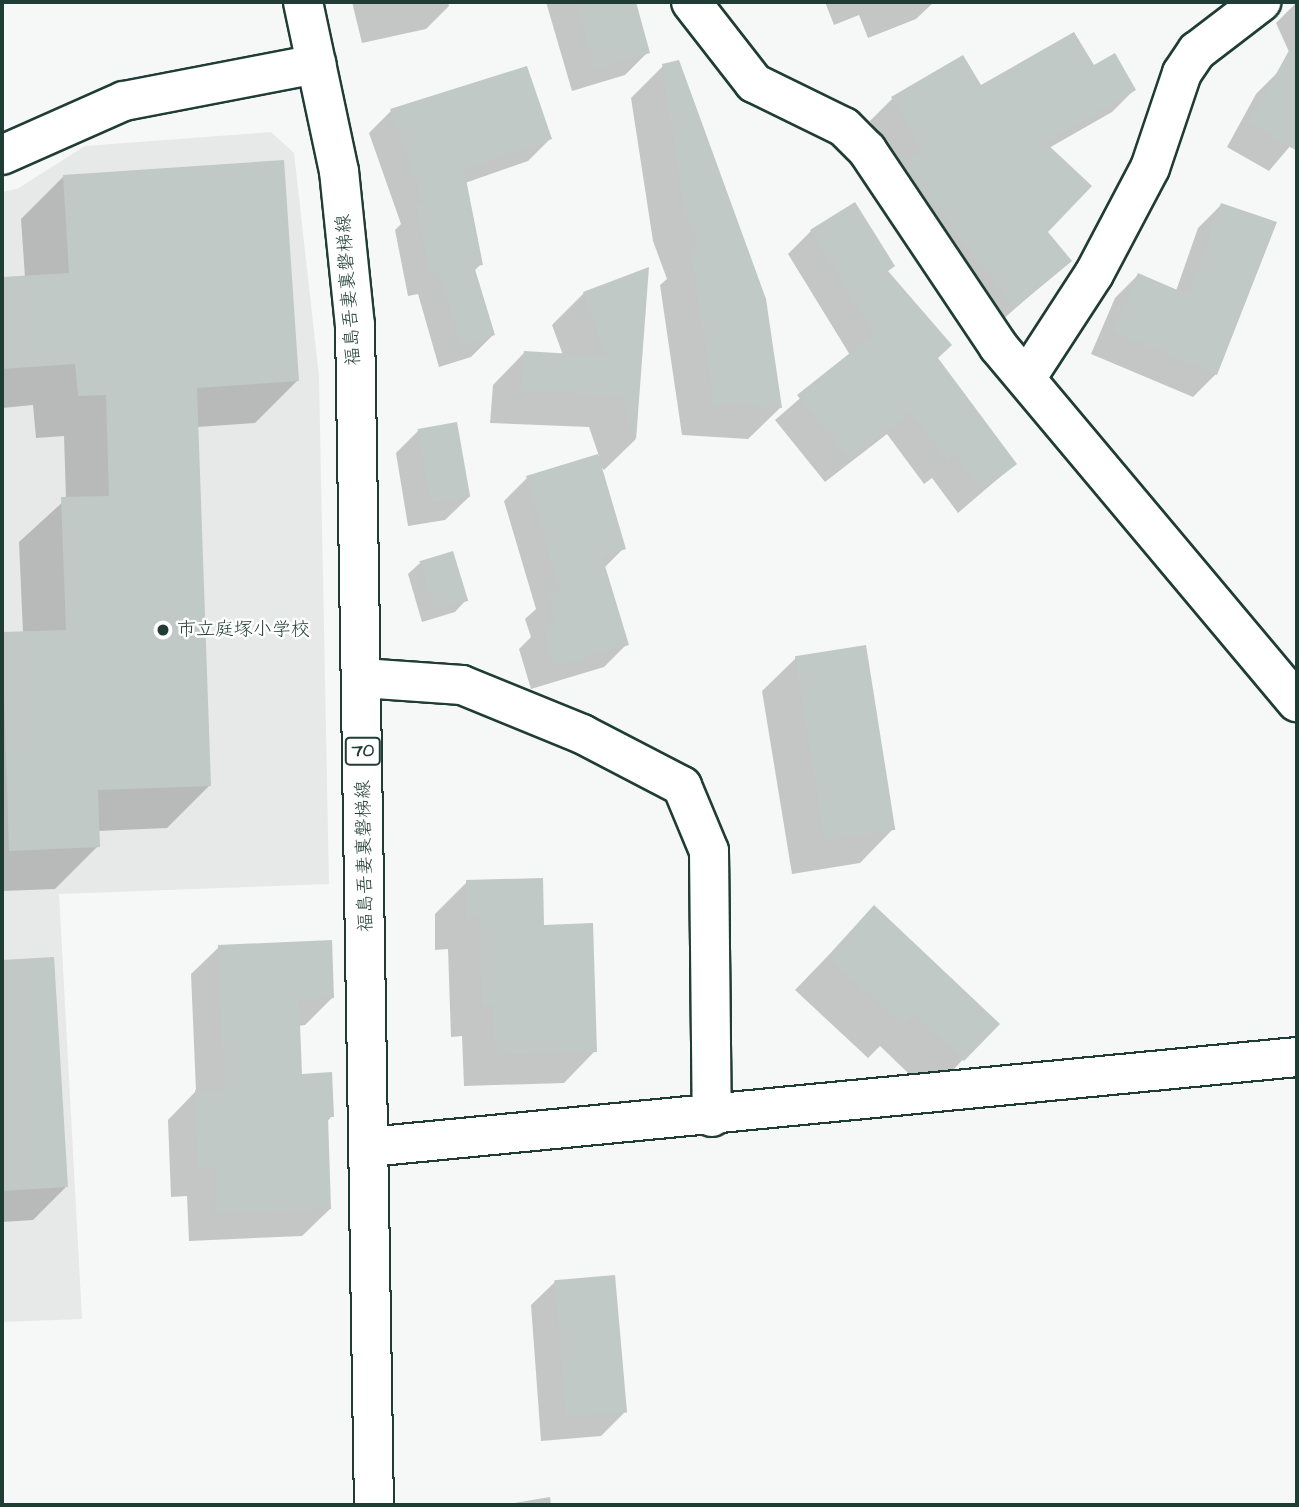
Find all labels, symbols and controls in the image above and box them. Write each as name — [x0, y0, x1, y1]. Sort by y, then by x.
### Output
street label: 福島吾妻裏磐梯線 — [332, 213, 366, 367]
place label: 市立庭塚小学校 — [177, 619, 310, 641]
marker: 市立庭塚小学校 — [155, 622, 171, 638]
road number: 70 — [344, 736, 382, 766]
street label: 福島吾妻裏磐梯線 — [352, 780, 378, 932]

